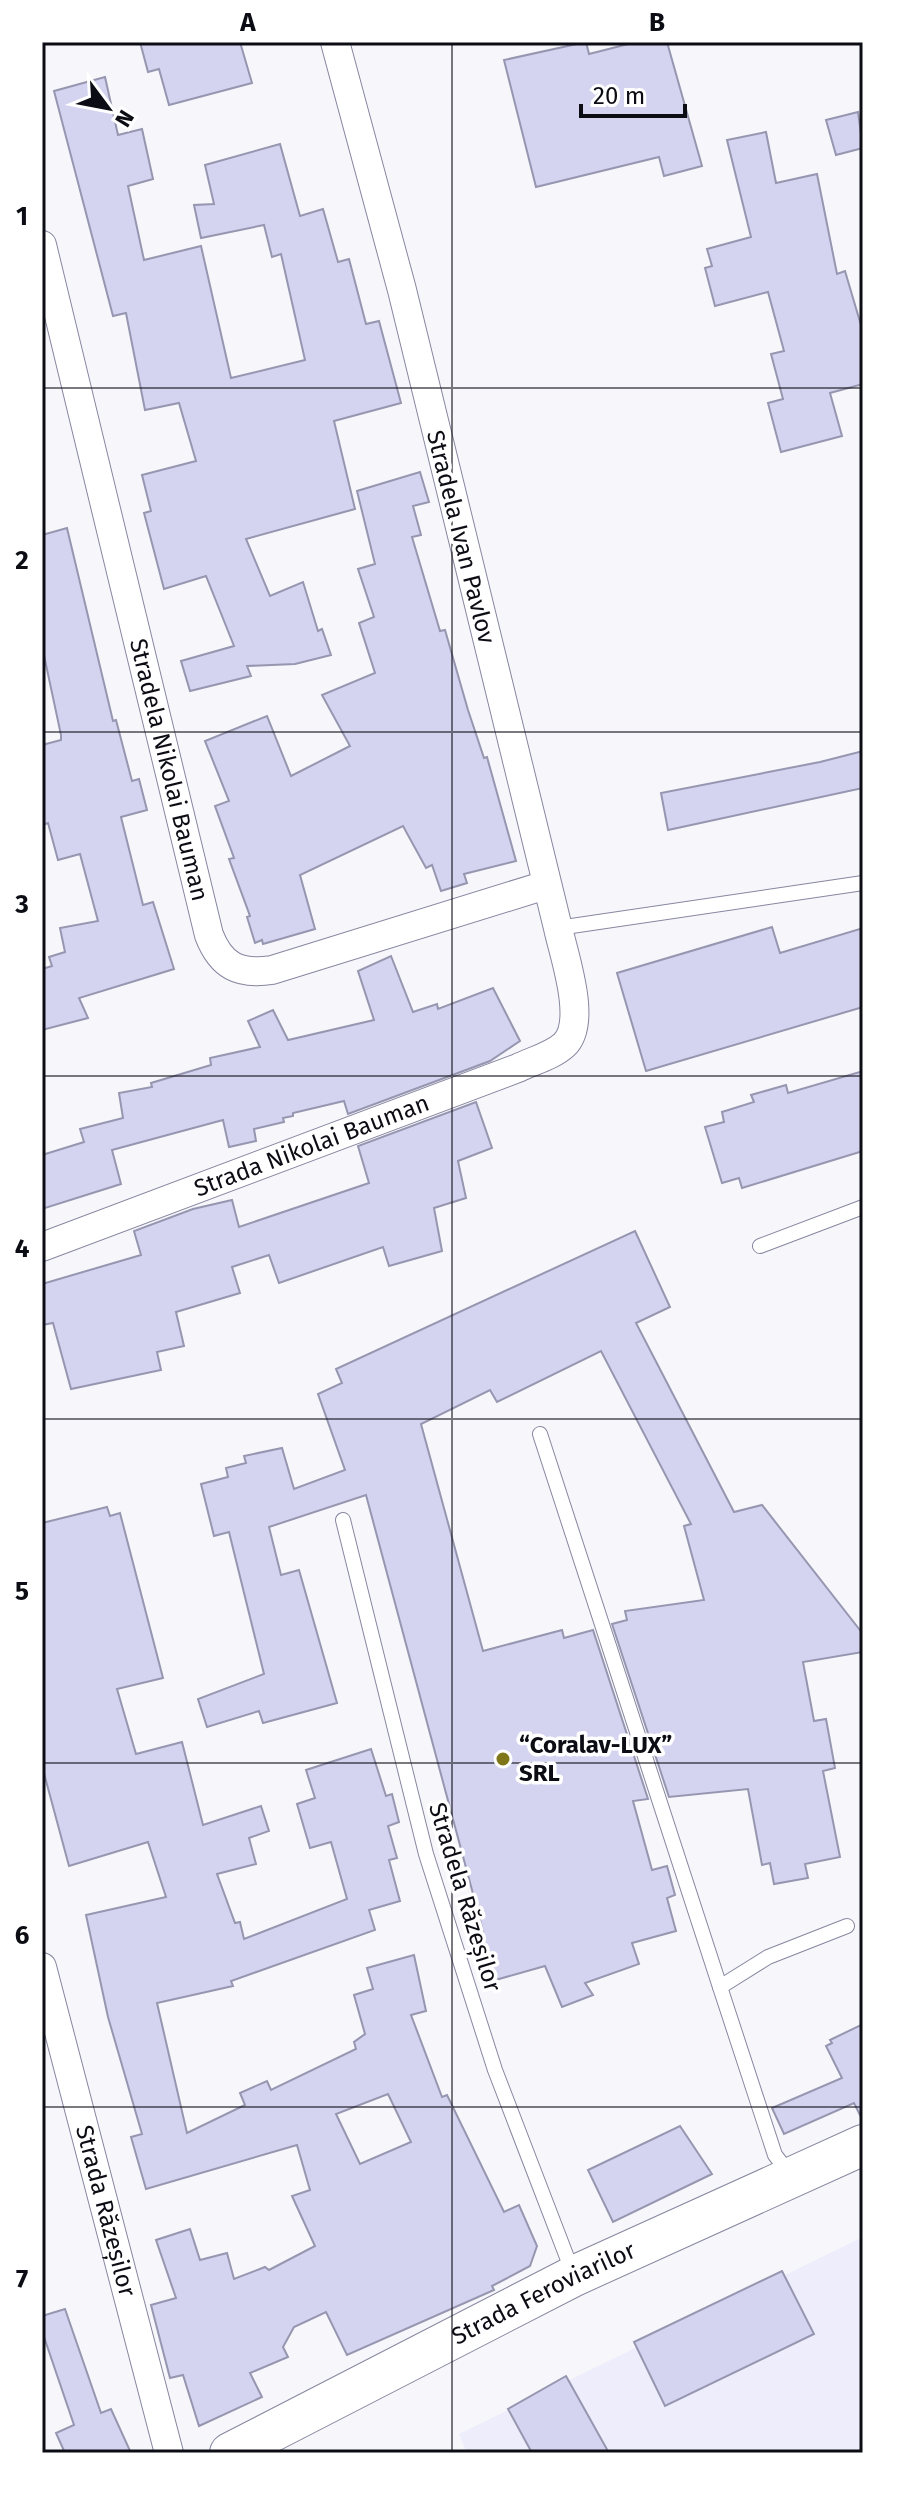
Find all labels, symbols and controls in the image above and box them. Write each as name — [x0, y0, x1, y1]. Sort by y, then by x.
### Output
text: A — [239, 7, 256, 38]
text: B — [649, 7, 665, 38]
north arrow — [68, 68, 148, 148]
scale bar — [581, 68, 685, 118]
text: 20 m — [593, 82, 645, 110]
text: N — [109, 105, 140, 132]
text: 1 — [16, 201, 28, 232]
street label: Stradela Ivan Pavlov — [421, 427, 501, 647]
text: 2 — [15, 545, 29, 576]
street label: Stradela Nikolai Bauman — [124, 636, 214, 904]
text: 3 — [14, 889, 29, 920]
street label: Strada Nikolai Bauman — [190, 1089, 433, 1203]
text: 4 — [15, 1233, 30, 1264]
text: 5 — [15, 1576, 29, 1607]
place label: “Coralav-LUX” SRL — [519, 1731, 672, 1787]
marker: “Coralav-LUX” SRL — [494, 1750, 512, 1768]
street label: Stradela Răzeșilor — [422, 1799, 507, 1996]
text: 6 — [15, 1920, 30, 1951]
street label: Strada Răzeșilor — [70, 2122, 142, 2300]
street label: Strada Feroviarilor — [447, 2236, 640, 2350]
text: 7 — [16, 2264, 28, 2295]

